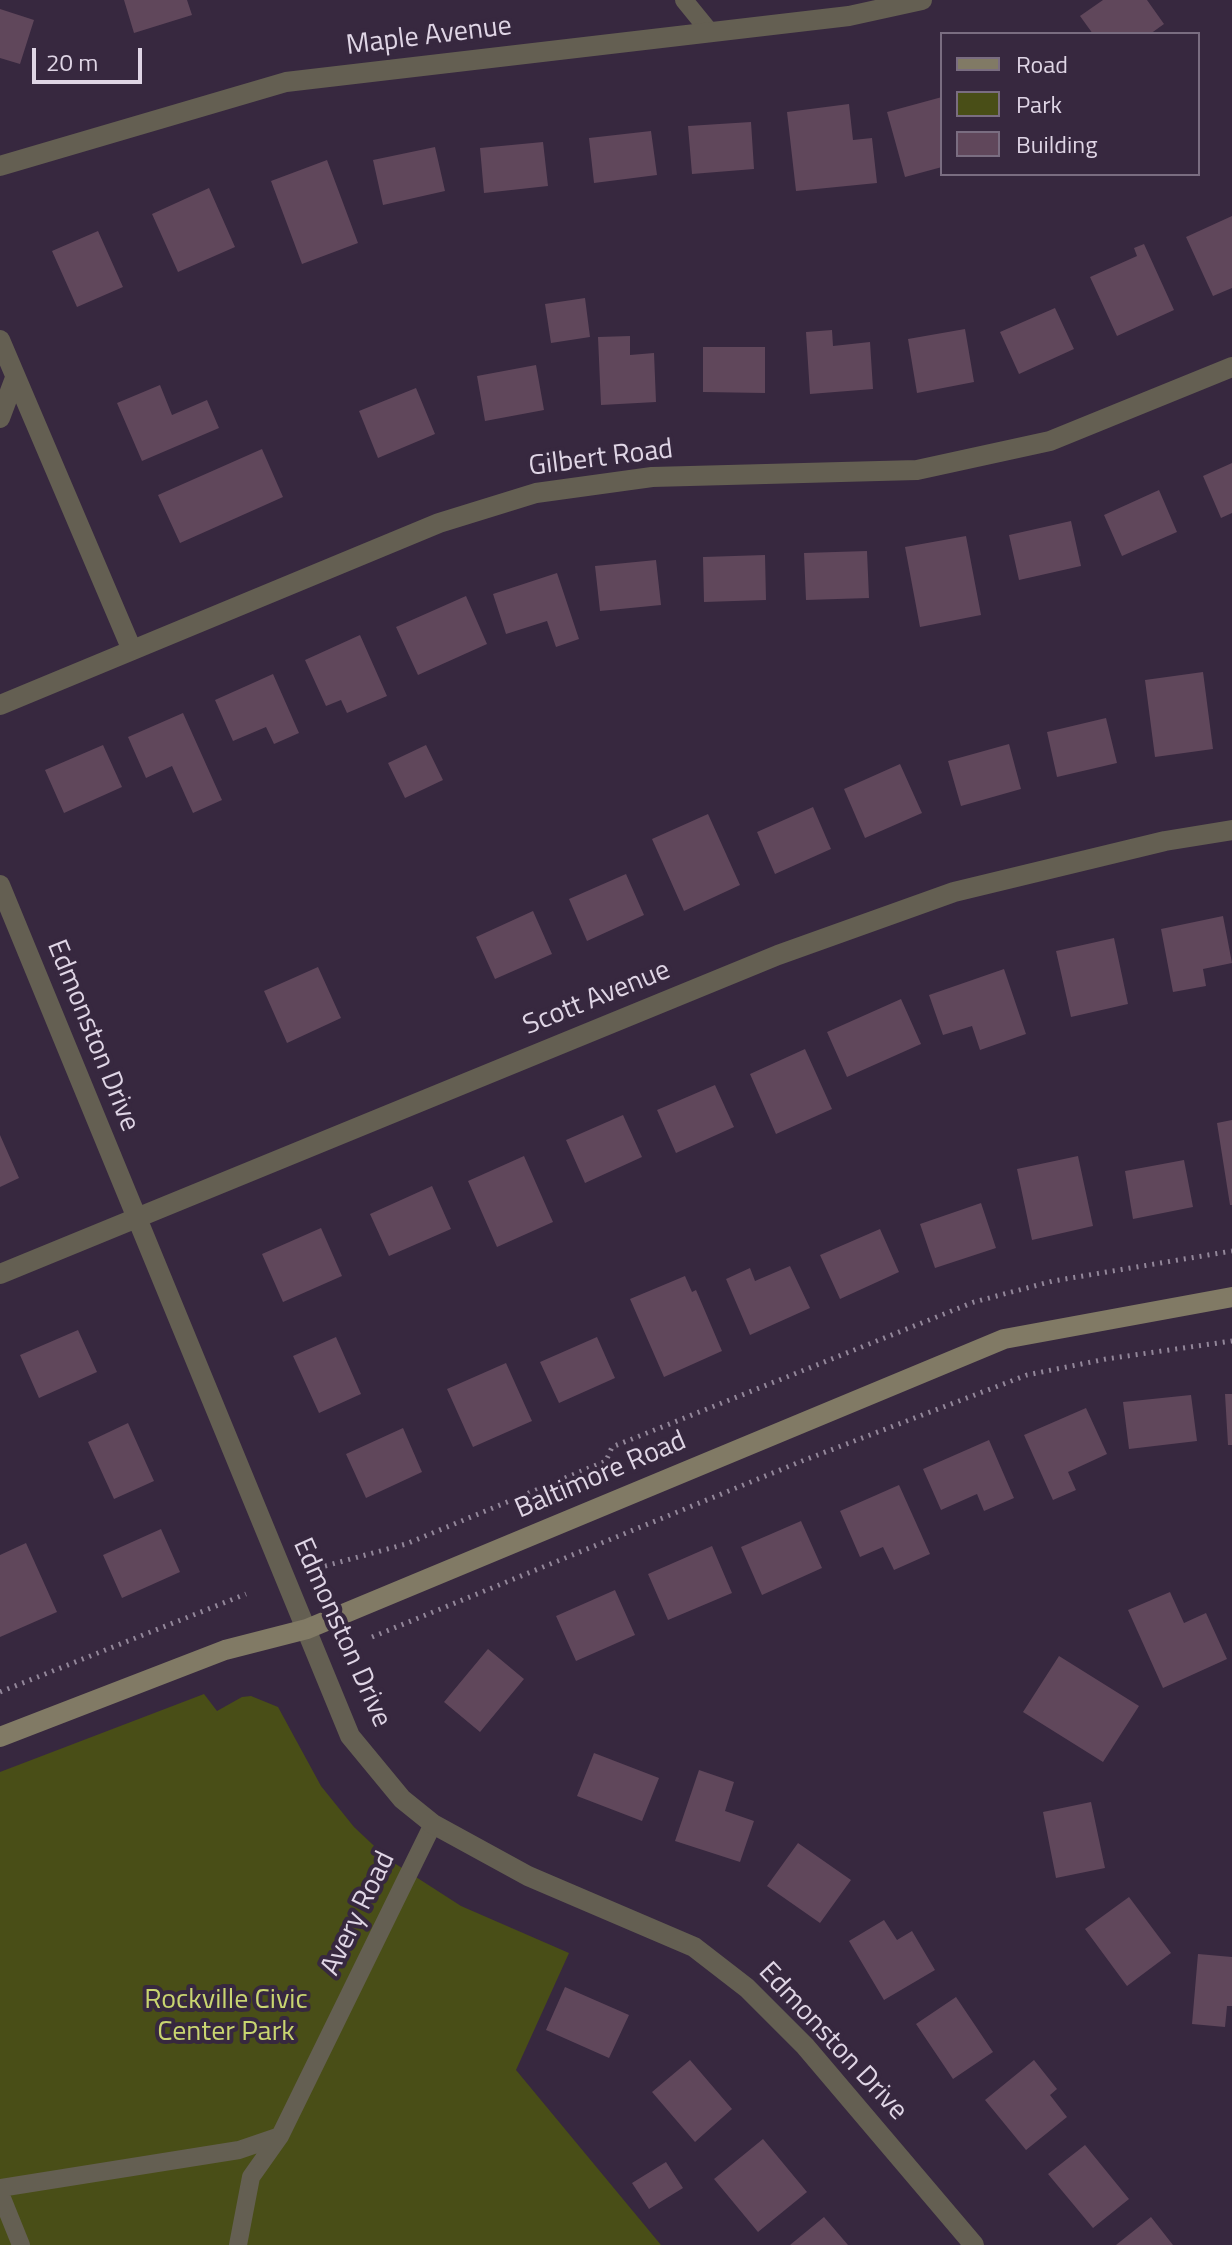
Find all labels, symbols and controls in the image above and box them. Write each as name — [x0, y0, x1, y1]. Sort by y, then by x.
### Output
street label: Maple Avenue — [344, 10, 514, 64]
scale bar — [36, 32, 146, 82]
legend — [940, 32, 1200, 176]
text: 20 m — [46, 44, 98, 80]
text: Road — [1016, 46, 1068, 82]
text: Park — [1016, 86, 1062, 122]
text: Building — [1016, 126, 1098, 162]
street label: Gilbert Road — [527, 433, 675, 485]
street label: Edmonston Drive — [38, 935, 146, 1137]
street label: Scott Avenue — [519, 954, 675, 1044]
street label: Baltimore Road — [511, 1425, 691, 1527]
street label: Edmonston Drive — [284, 1533, 398, 1733]
street label: Avery Road — [315, 1847, 403, 1981]
street label: Edmonston Drive — [750, 1956, 914, 2128]
park label: Rockville Civic Center Park — [144, 1984, 308, 2050]

